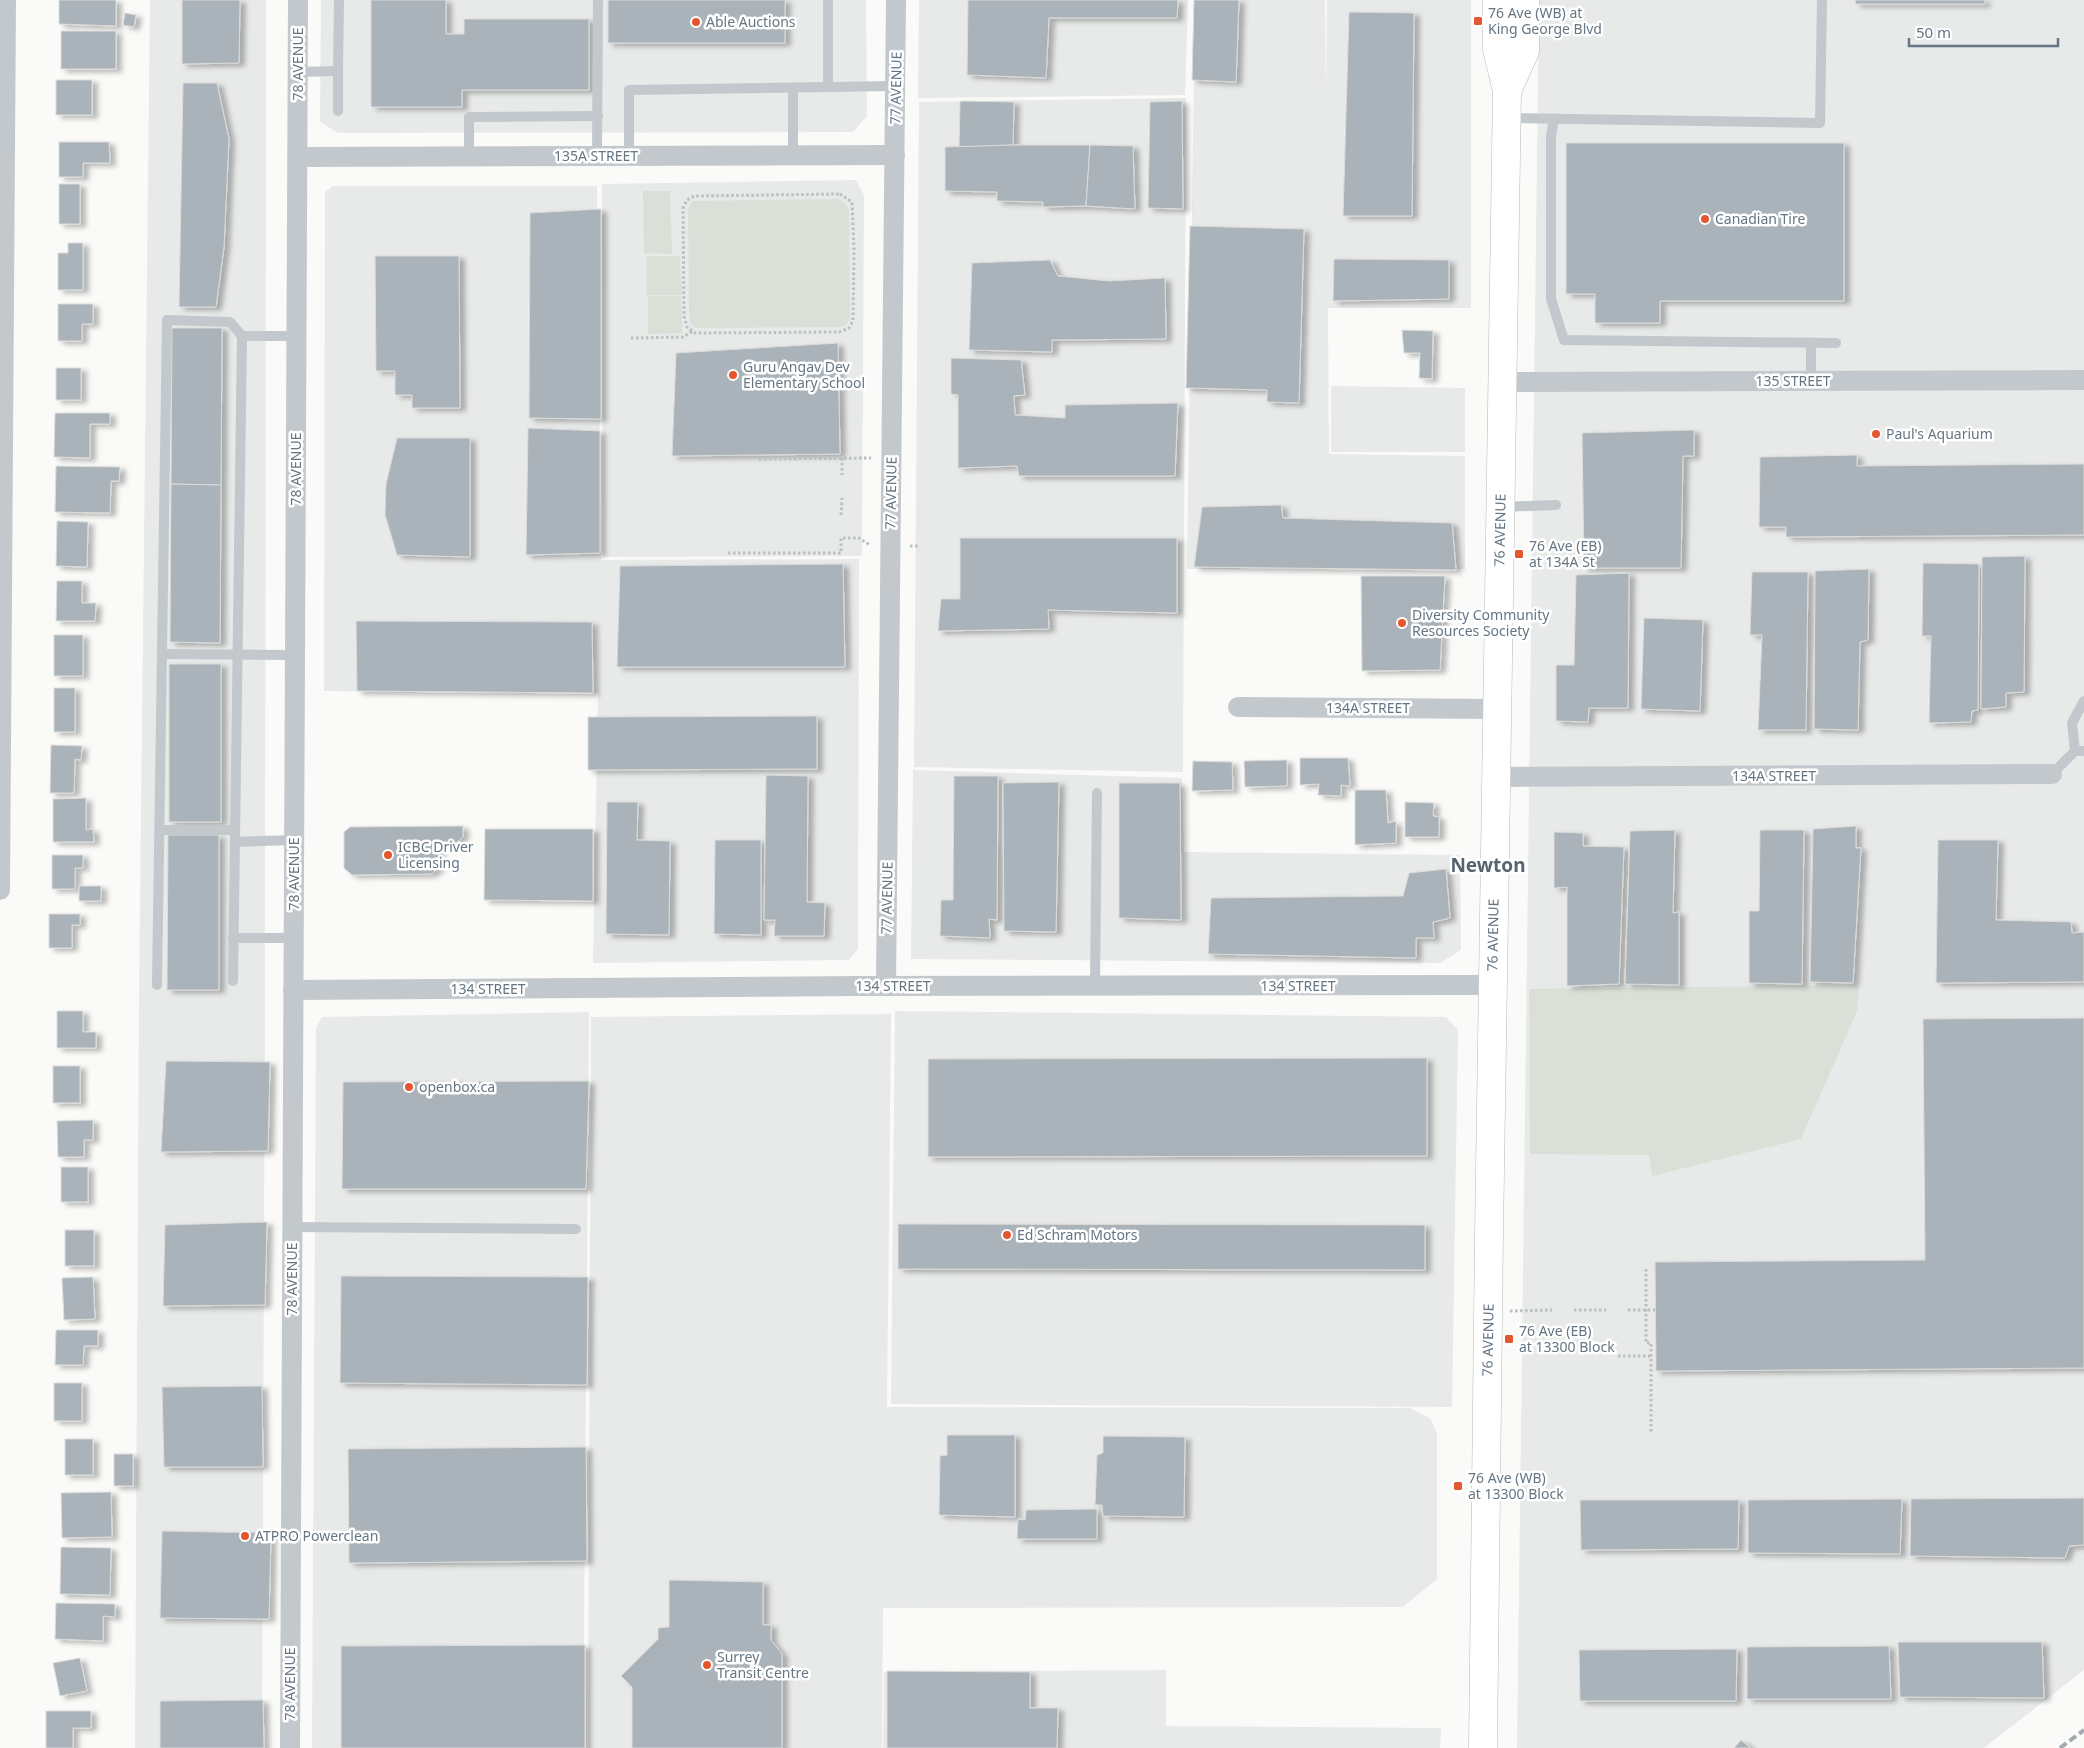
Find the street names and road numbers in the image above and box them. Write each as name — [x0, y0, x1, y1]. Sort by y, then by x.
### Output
street label: 78 AVENUE — [288, 28, 307, 100]
street label: 77 AVENUE — [885, 51, 906, 125]
street label: 135A STREET — [554, 146, 638, 165]
street label: 135 STREET — [1755, 371, 1831, 390]
street label: 78 AVENUE — [286, 433, 305, 505]
street label: 77 AVENUE — [880, 456, 901, 530]
street label: 76 AVENUE — [1489, 493, 1510, 567]
street label: 134A STREET — [1326, 698, 1410, 717]
street label: 134A STREET — [1732, 766, 1816, 785]
street label: 78 AVENUE — [284, 838, 303, 910]
street label: 77 AVENUE — [876, 861, 897, 935]
street label: 76 AVENUE — [1482, 898, 1503, 972]
street label: 134 STREET — [855, 976, 931, 995]
street label: 134 STREET — [1260, 976, 1336, 995]
street label: 134 STREET — [450, 979, 526, 998]
street label: 78 AVENUE — [282, 1243, 301, 1315]
street label: 76 AVENUE — [1477, 1303, 1498, 1377]
street label: 78 AVENUE — [280, 1648, 299, 1720]

